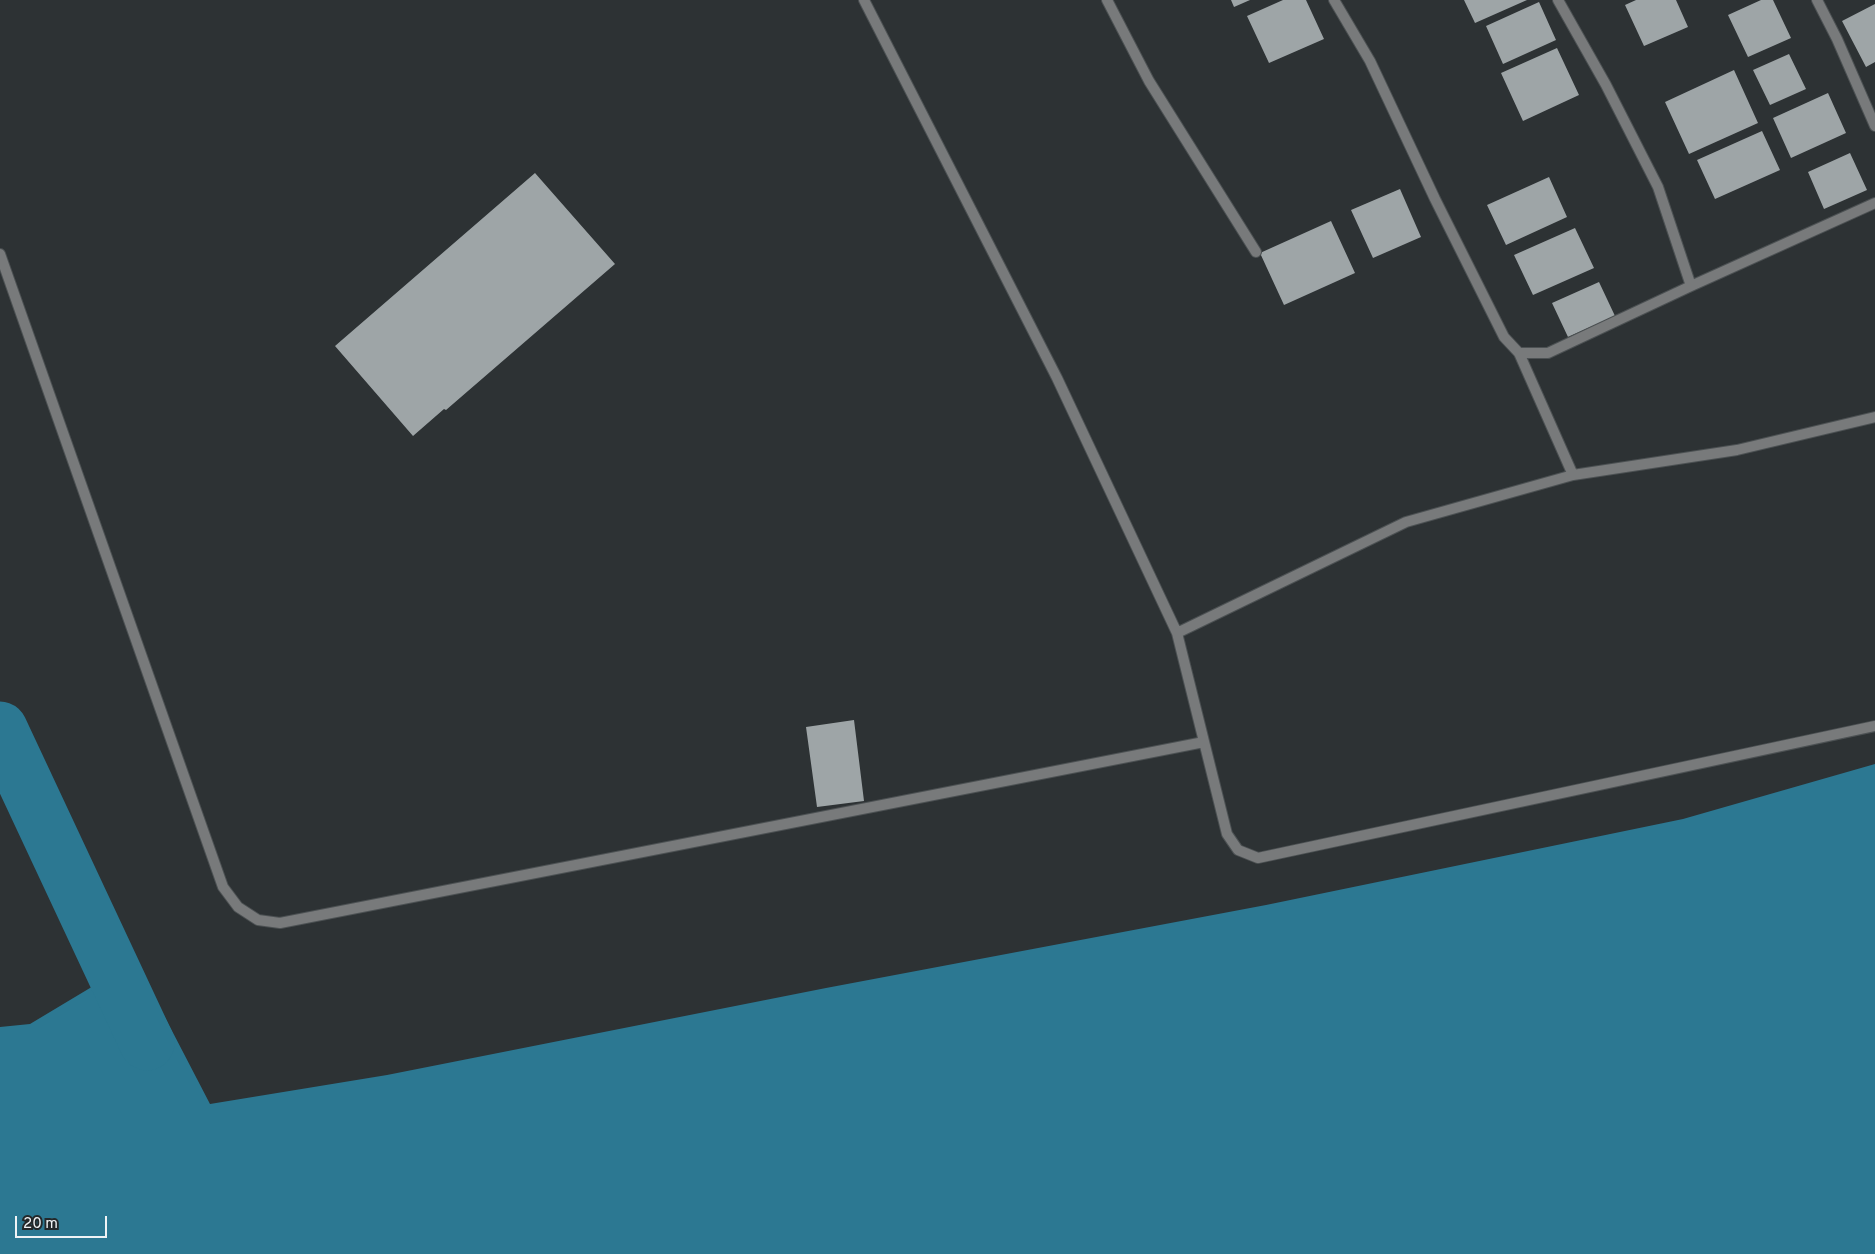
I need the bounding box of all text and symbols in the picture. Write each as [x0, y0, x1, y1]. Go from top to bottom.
scale bar [18, 1206, 110, 1238]
text: 20 m [23, 1215, 58, 1234]

